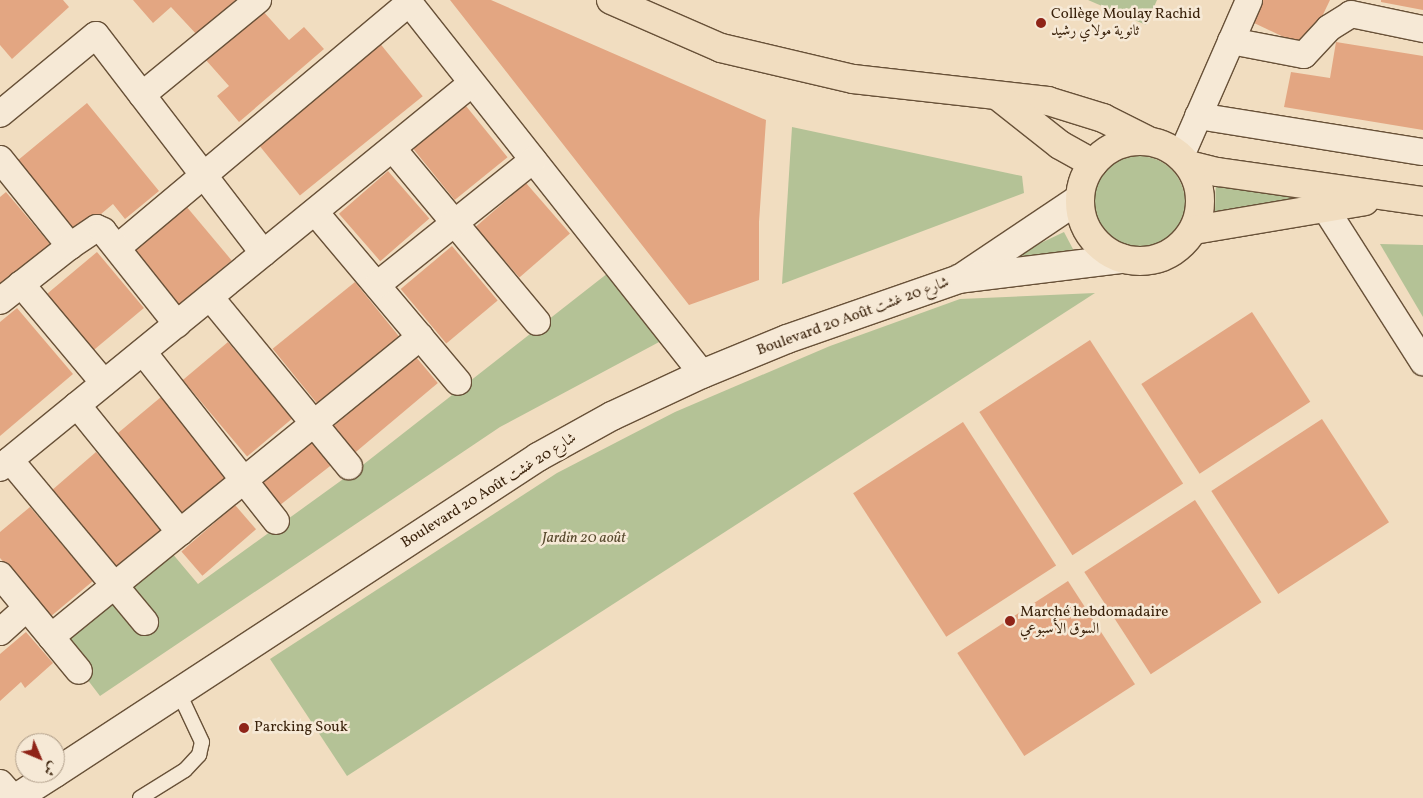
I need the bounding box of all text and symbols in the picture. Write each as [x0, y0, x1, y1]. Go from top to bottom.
place label: Collège Moulay Rachid ثانوية مولاي رشيد [1051, 5, 1201, 40]
marker: Collège Moulay Rachid ثانوية مولاي رشيد [1035, 17, 1047, 29]
street label: Boulevard 20 Août شارع 20 غشت [754, 274, 952, 360]
street label: Boulevard 20 Août شارع 20 غشت [398, 430, 580, 552]
park label: Jardin 20 août [542, 530, 626, 548]
place label: Marché hebdomadaire السوق الأسبوعي [1020, 603, 1168, 638]
marker: Marché hebdomadaire السوق الأسبوعي [1004, 615, 1016, 627]
place label: Parcking Souk [254, 719, 348, 737]
marker: Parcking Souk [238, 722, 250, 734]
north arrow [15, 733, 65, 783]
text: ش [39, 757, 62, 780]

